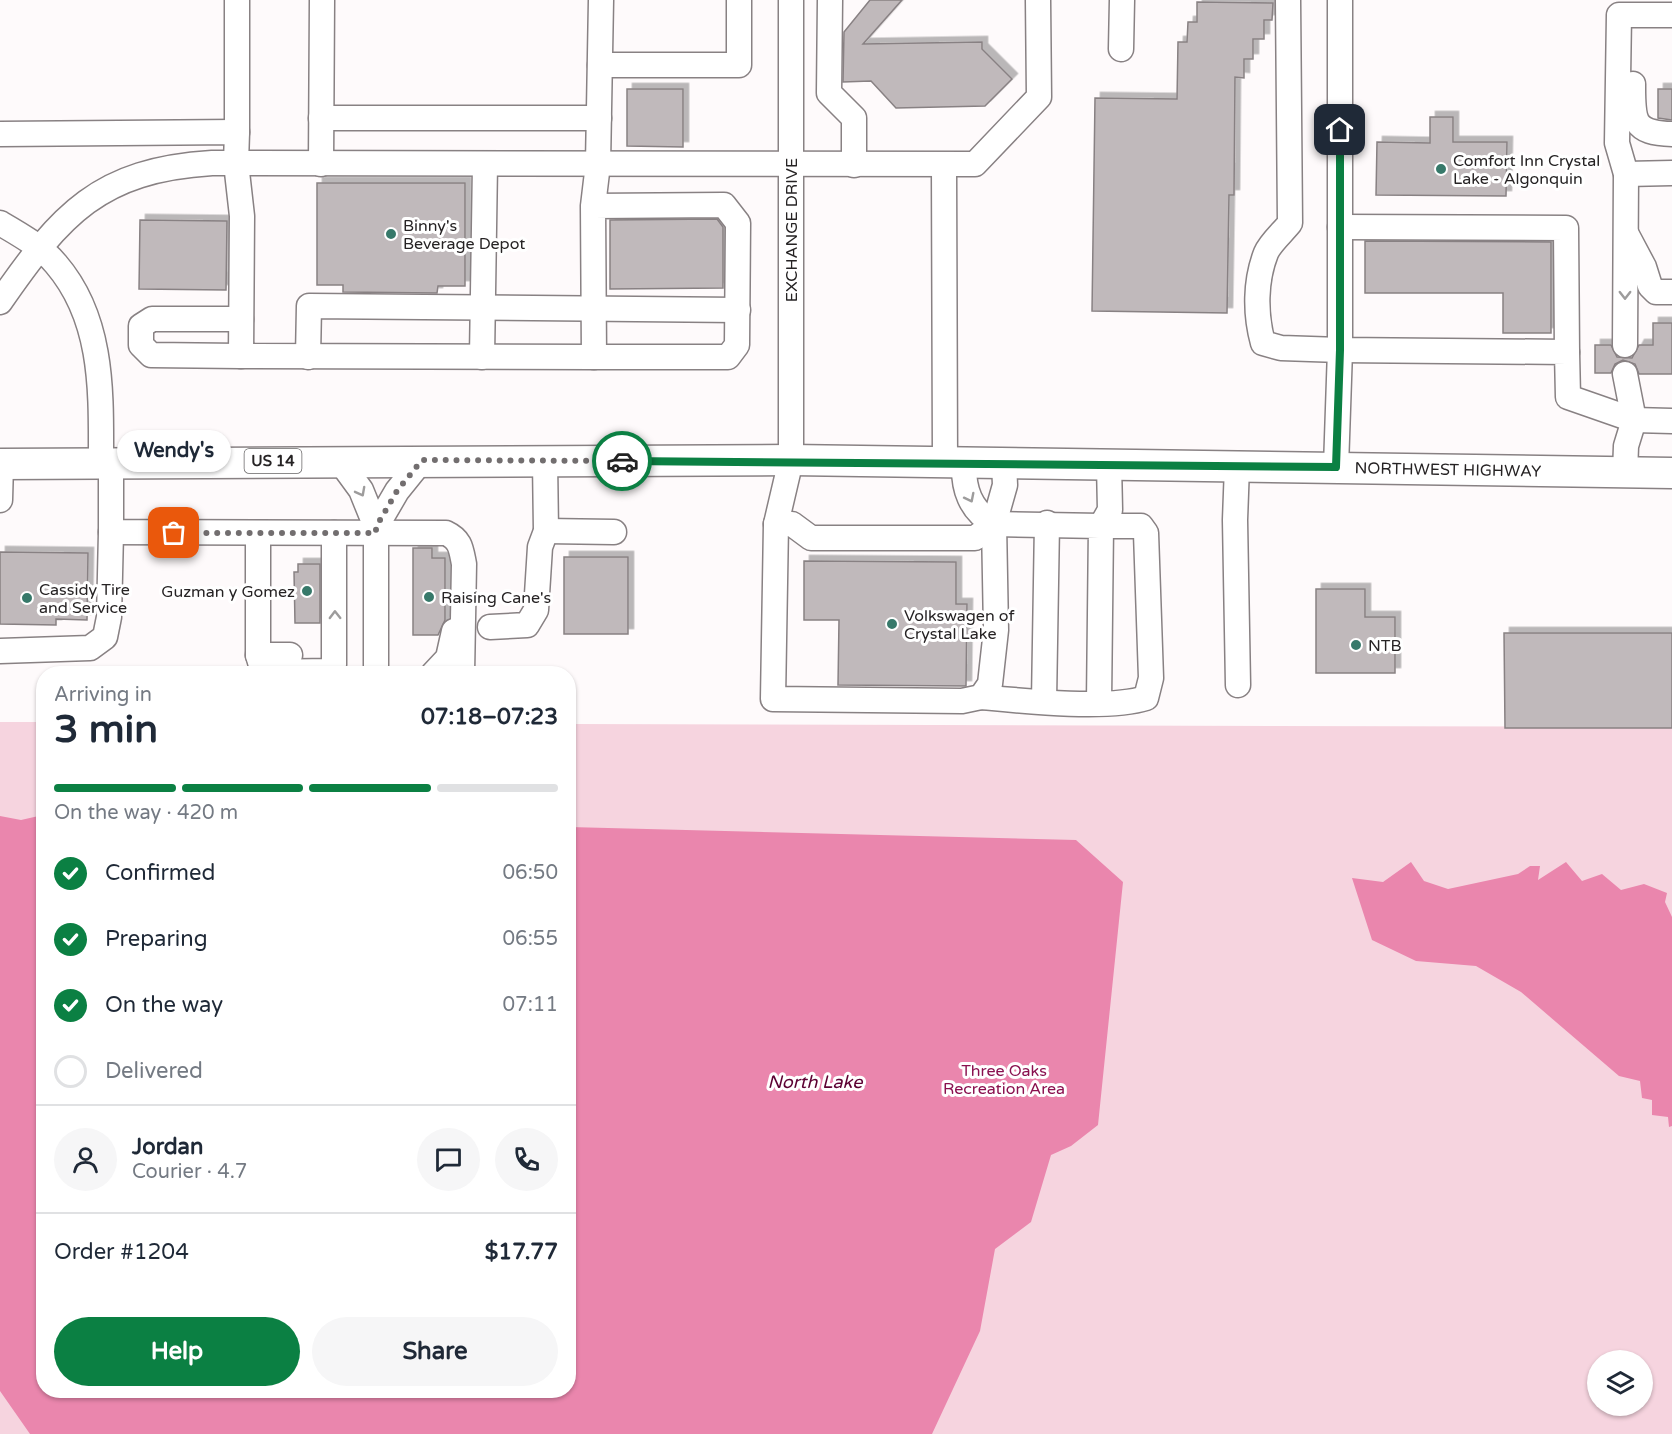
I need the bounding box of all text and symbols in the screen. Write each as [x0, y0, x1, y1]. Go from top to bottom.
pin [1314, 104, 1365, 155]
icon: home [1323, 113, 1356, 146]
place label: Comfort Inn Crystal Lake - Algonquin [1453, 151, 1600, 189]
street label: EXCHANGE DRIVE [782, 158, 802, 302]
marker: Comfort Inn Crystal Lake - Algonquin [1434, 162, 1448, 176]
place label: Binny's Beverage Depot [403, 216, 525, 254]
marker: Binny's Beverage Depot [384, 227, 398, 241]
one-way arrow [1619, 291, 1631, 300]
callout: Wendy's [117, 431, 231, 473]
courier [592, 431, 652, 491]
text: Wendy's [134, 439, 214, 463]
icon: car [606, 445, 639, 478]
road number: US 14 [244, 449, 302, 473]
street label: NORTHWEST HIGHWAY [1354, 458, 1542, 482]
one-way arrow [354, 486, 365, 496]
one-way arrow [962, 492, 974, 503]
pin [148, 507, 199, 558]
icon: bag [157, 516, 190, 549]
place label: Cassidy Tire and Service [39, 580, 130, 618]
place label: Guzman y Gomez [161, 582, 295, 602]
marker: Guzman y Gomez [300, 584, 314, 598]
place label: Raising Cane's [441, 588, 551, 608]
marker: Raising Cane's [422, 590, 436, 604]
marker: Cassidy Tire and Service [20, 591, 34, 605]
place label: Volkswagen of Crystal Lake [904, 606, 1015, 644]
one-way arrow [328, 610, 341, 619]
marker: Volkswagen of Crystal Lake [885, 617, 899, 631]
place label: NTB [1368, 636, 1402, 656]
marker: NTB [1349, 638, 1363, 652]
text: Arriving in [54, 683, 152, 707]
text: 07:18–07:23 [421, 704, 558, 730]
text: 3 min [54, 706, 158, 753]
text: On the way · 420 m [54, 801, 238, 825]
icon: check [54, 857, 87, 890]
text: Confirmed [105, 860, 215, 886]
text: 06:50 [503, 861, 558, 885]
icon: check [54, 923, 87, 956]
text: Preparing [105, 926, 208, 952]
text: 06:55 [503, 927, 558, 951]
icon: check [54, 989, 87, 1022]
text: On the way [105, 992, 223, 1018]
text: 07:11 [503, 993, 558, 1017]
text: Delivered [105, 1058, 203, 1084]
park label: Three Oaks Recreation Area [943, 1061, 1065, 1099]
water label: North Lake [768, 1071, 863, 1093]
button: person [54, 1128, 117, 1191]
button: chat [417, 1128, 480, 1191]
button: phone [495, 1128, 558, 1191]
text: Jordan [132, 1134, 203, 1160]
text: Courier · 4.7 [132, 1160, 247, 1184]
text: Order #1204 [54, 1239, 189, 1265]
text: $17.77 [485, 1239, 558, 1265]
button: Help [54, 1317, 300, 1386]
button: Share [312, 1317, 558, 1386]
map controls [1587, 1350, 1653, 1416]
button: layers [1587, 1350, 1653, 1416]

